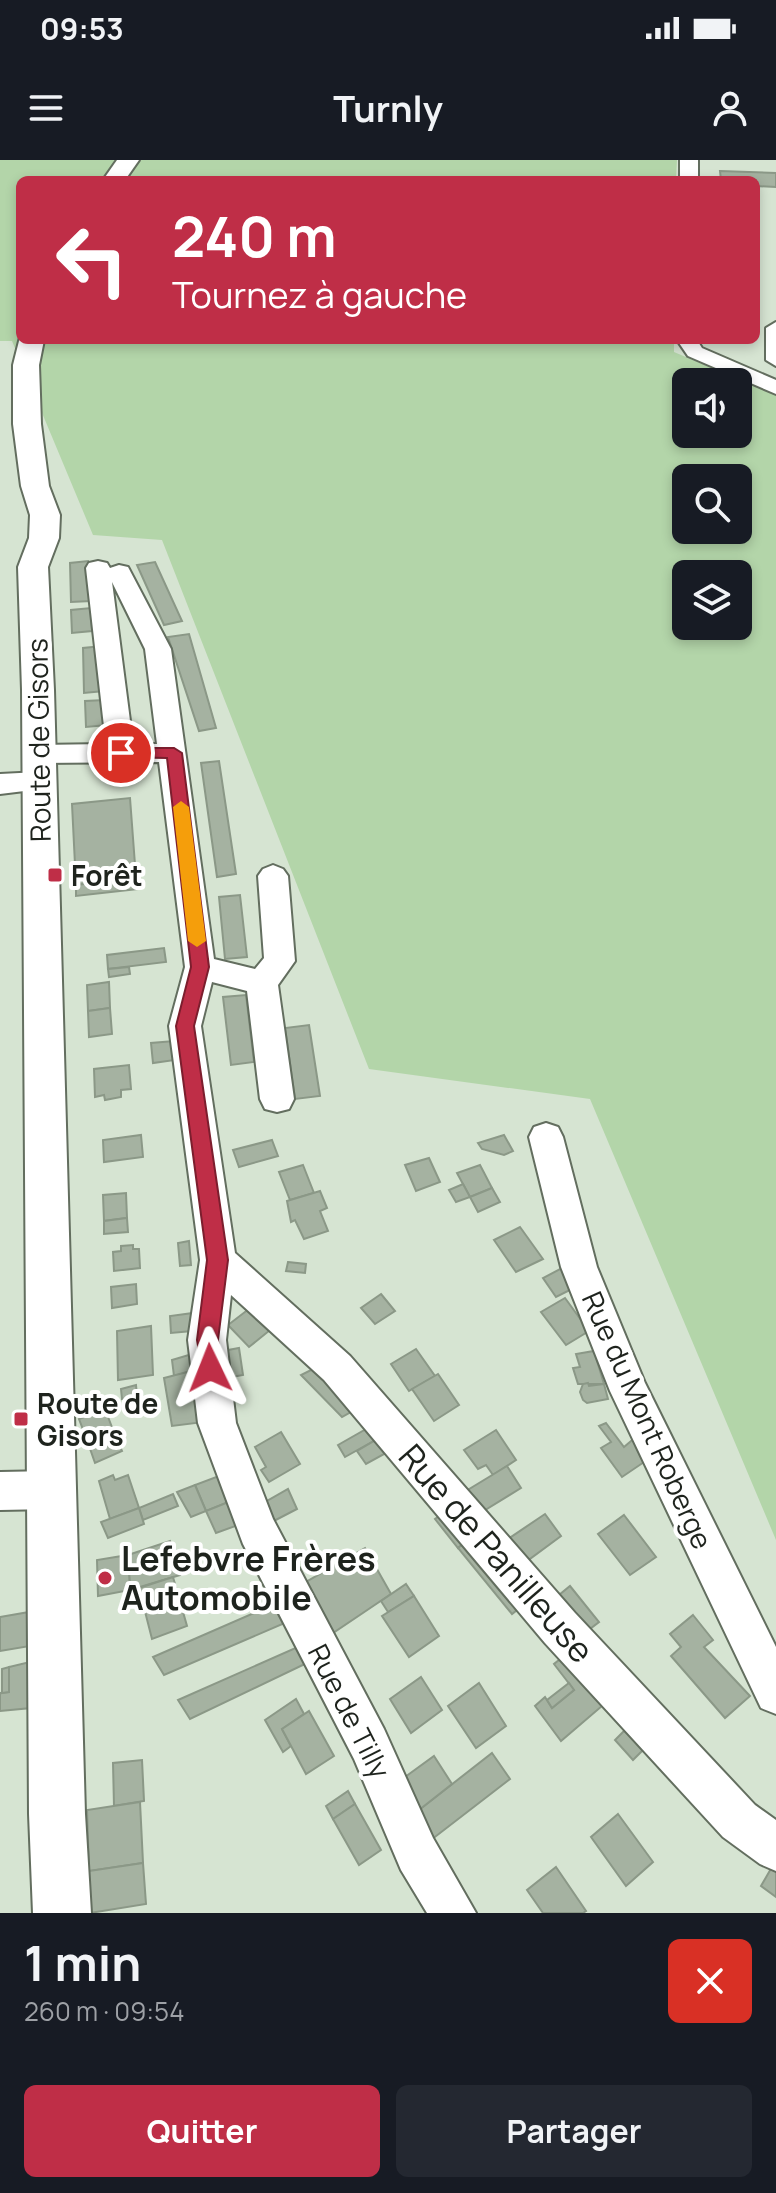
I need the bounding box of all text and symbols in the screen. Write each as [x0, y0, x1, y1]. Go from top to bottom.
text: 09:53 [40, 8, 124, 49]
text: Turnly [333, 84, 443, 133]
icon: menu [24, 86, 68, 130]
icon: person [708, 86, 752, 130]
text: 240 m [172, 197, 337, 274]
icon: left [40, 208, 144, 312]
text: Tournez à gauche [172, 270, 467, 319]
map controls [672, 368, 752, 640]
button: sound [672, 368, 752, 448]
button: search [672, 464, 752, 544]
button: layers [672, 560, 752, 640]
street label: Route de Gisors [17, 638, 59, 842]
pin [87, 719, 155, 787]
icon: arrive [99, 731, 143, 775]
place label: Forêt [71, 856, 143, 894]
marker: Forêt [46, 866, 64, 884]
street label: Rue du Mont Roberge [574, 1285, 722, 1555]
position arrow [168, 1326, 252, 1410]
place label: Route de Gisors [37, 1384, 158, 1454]
marker: Route de Gisors [12, 1410, 30, 1428]
street label: Rue de Panilleuse [389, 1434, 605, 1672]
place label: Lefebvre Frères Automobile [121, 1535, 376, 1620]
marker: Lefebvre Frères Automobile [96, 1569, 114, 1587]
street label: Rue de Tilly [300, 1637, 400, 1785]
text: 1 min [24, 1930, 141, 1995]
button: close [668, 1939, 752, 2023]
text: 260 m · 09:54 [24, 1993, 184, 2029]
button: Quitter [24, 2085, 380, 2177]
button: Partager [396, 2085, 752, 2177]

